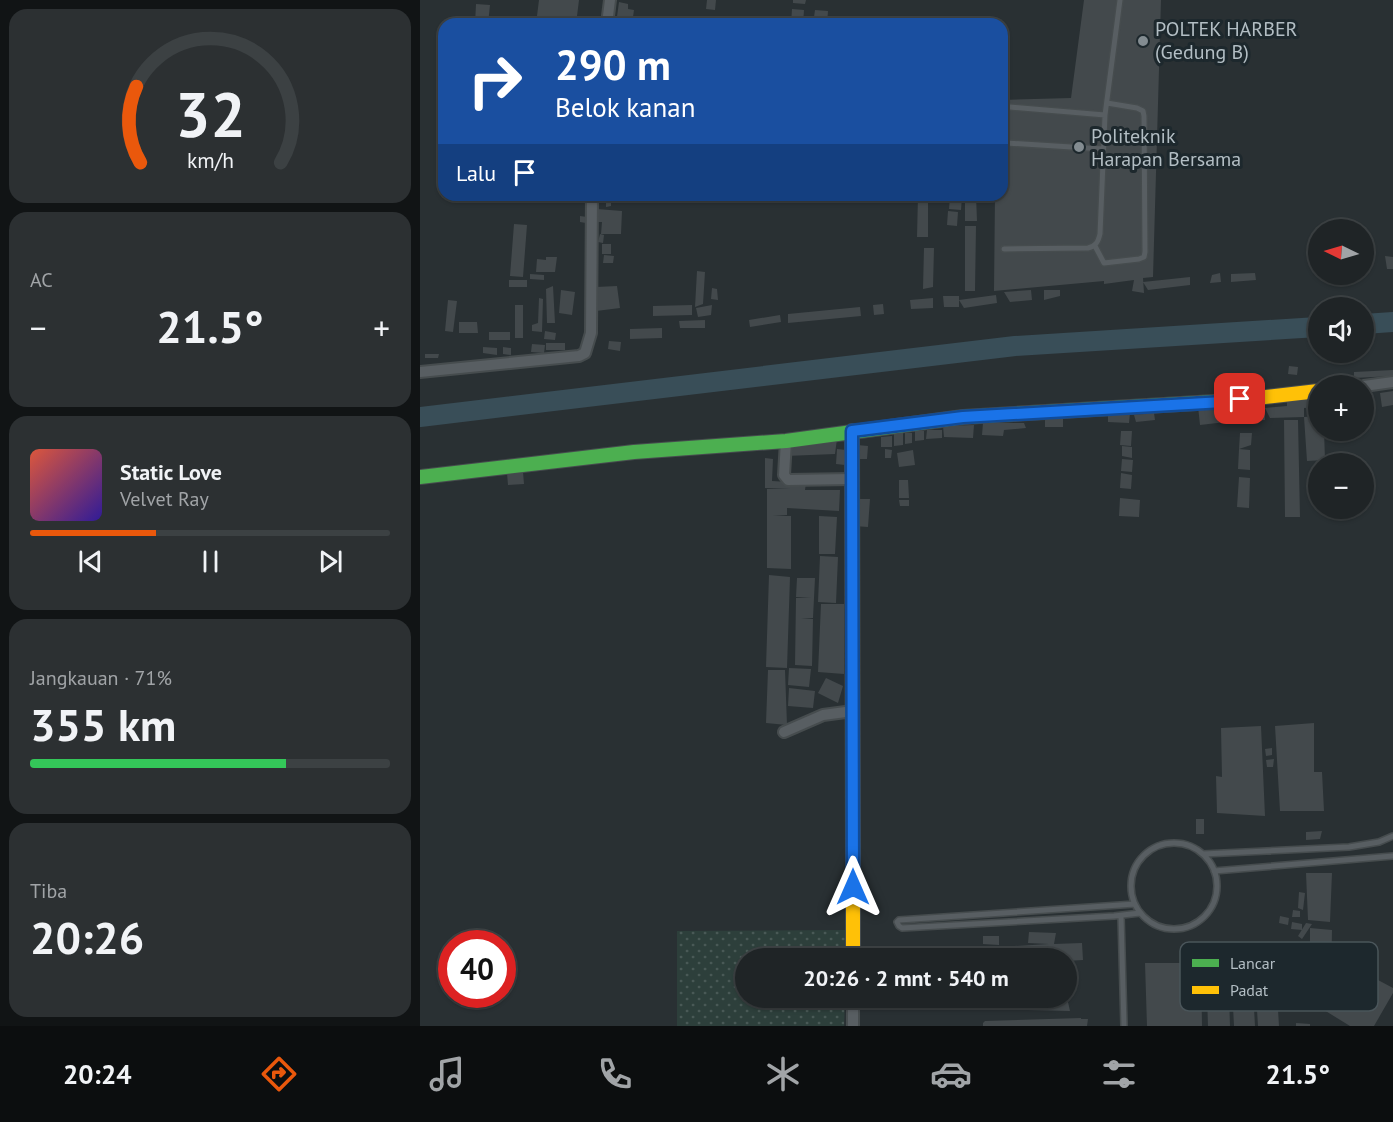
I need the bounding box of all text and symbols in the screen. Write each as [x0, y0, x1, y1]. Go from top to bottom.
place label: POLTEK HARBER (Gedung B) [1155, 16, 1298, 65]
marker: POLTEK HARBER (Gedung B) [1136, 34, 1150, 48]
text: 290 m [555, 37, 671, 92]
icon: right [456, 42, 534, 120]
text: 32 [175, 73, 245, 154]
text: Belok kanan [555, 90, 695, 124]
place label: Politeknik Harapan Bersama [1091, 123, 1241, 172]
marker: Politeknik Harapan Bersama [1072, 140, 1086, 154]
text: km/h [186, 147, 233, 175]
icon: arrive [508, 156, 541, 189]
text: Lalu [456, 159, 496, 187]
north arrow [1308, 219, 1374, 285]
map controls [1308, 219, 1374, 519]
text: AC [30, 267, 53, 293]
text: 21.5° [156, 297, 264, 355]
button: sound [1308, 297, 1374, 363]
text: − [30, 306, 47, 349]
text: + [373, 306, 390, 349]
pin [1214, 373, 1265, 424]
button: + [1308, 375, 1374, 441]
icon: arrive [1223, 382, 1256, 415]
button: − [1308, 453, 1374, 519]
text: Static Love [120, 458, 222, 486]
text: Velvet Ray [120, 486, 209, 512]
icon: previous [74, 545, 107, 578]
icon: pause [194, 545, 227, 578]
icon: next [314, 545, 347, 578]
text: Jangkauan · 71% [30, 665, 172, 691]
text: 355 km [30, 695, 176, 753]
position arrow [821, 855, 885, 919]
text: Tiba [30, 878, 67, 904]
text: 20:26 [30, 908, 144, 966]
speed limit sign: 40 [438, 930, 516, 1008]
legend [1180, 942, 1378, 1011]
text: Lancar [1230, 953, 1276, 973]
text: 20:26 · 2 mnt · 540 m [803, 964, 1009, 992]
text: Padat [1230, 980, 1269, 1000]
icon: directions [258, 1053, 300, 1095]
icon: music [426, 1053, 468, 1095]
icon: phone [594, 1053, 636, 1095]
icon: climate [762, 1053, 804, 1095]
icon: car [930, 1053, 972, 1095]
icon: filters [1098, 1053, 1140, 1095]
text: 20:24 [63, 1057, 132, 1091]
text: 21.5° [1266, 1057, 1330, 1091]

